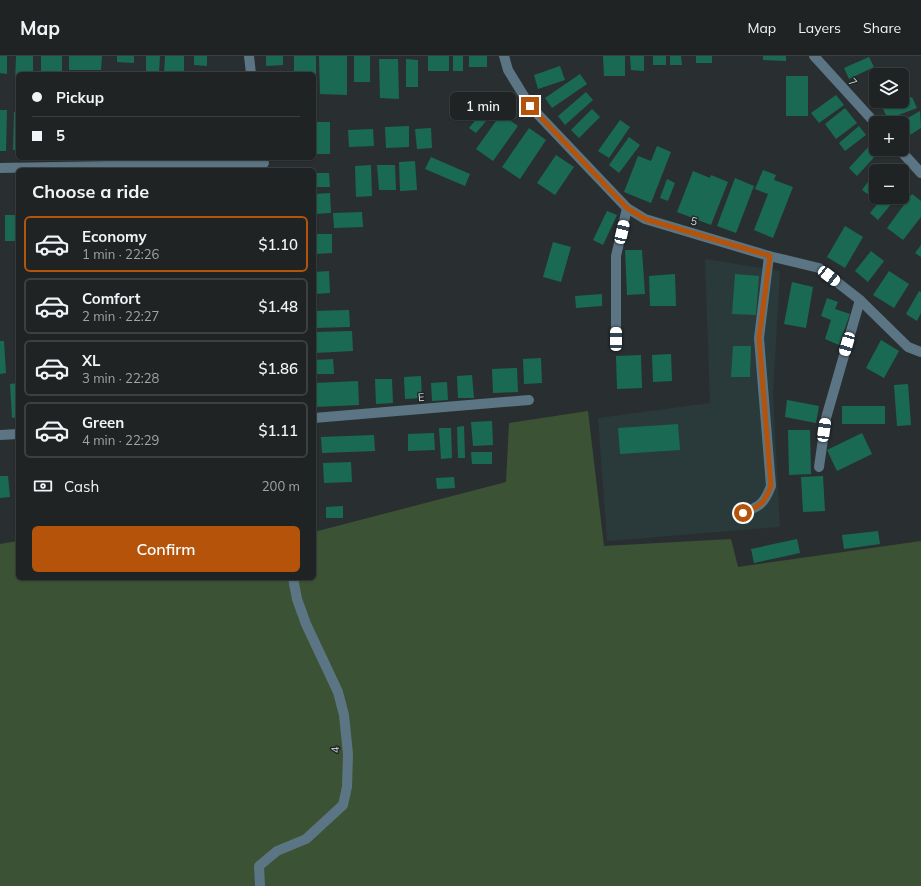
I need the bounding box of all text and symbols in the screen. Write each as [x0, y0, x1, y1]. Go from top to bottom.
text: Map [20, 16, 60, 40]
text: Map [747, 19, 776, 37]
text: Layers [798, 19, 841, 37]
text: Share [863, 19, 901, 37]
map controls [869, 68, 909, 204]
button: layers [869, 68, 909, 108]
street label: 7 [846, 75, 860, 89]
text: Pickup [56, 88, 104, 107]
callout: 1 min [450, 92, 516, 120]
route end [521, 97, 539, 115]
text: 1 min [466, 98, 500, 114]
button: + [869, 116, 909, 156]
text: 5 [56, 126, 65, 145]
button: − [869, 164, 909, 204]
text: Choose a ride [32, 180, 149, 203]
street label: 5 [689, 213, 699, 229]
car [613, 219, 631, 245]
icon: car [34, 226, 70, 262]
text: Economy [82, 227, 147, 246]
text: $1.10 [258, 235, 298, 254]
text: 1 min · 22:26 [82, 246, 159, 262]
car [816, 264, 842, 288]
icon: car [34, 288, 70, 324]
text: Comfort [82, 289, 140, 308]
text: $1.48 [258, 297, 298, 316]
text: 2 min · 22:27 [82, 308, 159, 324]
car [610, 327, 622, 351]
car [838, 331, 856, 357]
icon: car [34, 350, 70, 386]
text: XL [82, 351, 100, 370]
text: $1.86 [258, 359, 298, 378]
text: 3 min · 22:28 [82, 370, 159, 386]
street label: E [417, 390, 425, 404]
icon: car [34, 412, 70, 448]
text: Green [82, 413, 124, 432]
car [816, 417, 832, 443]
text: $1.11 [258, 421, 298, 440]
text: 4 min · 22:29 [82, 432, 159, 448]
icon: cash [32, 475, 54, 497]
text: Cash [64, 477, 99, 496]
text: 200 m [262, 478, 300, 494]
route start [734, 504, 752, 522]
button: Confirm [32, 526, 300, 572]
street label: 4 [328, 746, 342, 754]

